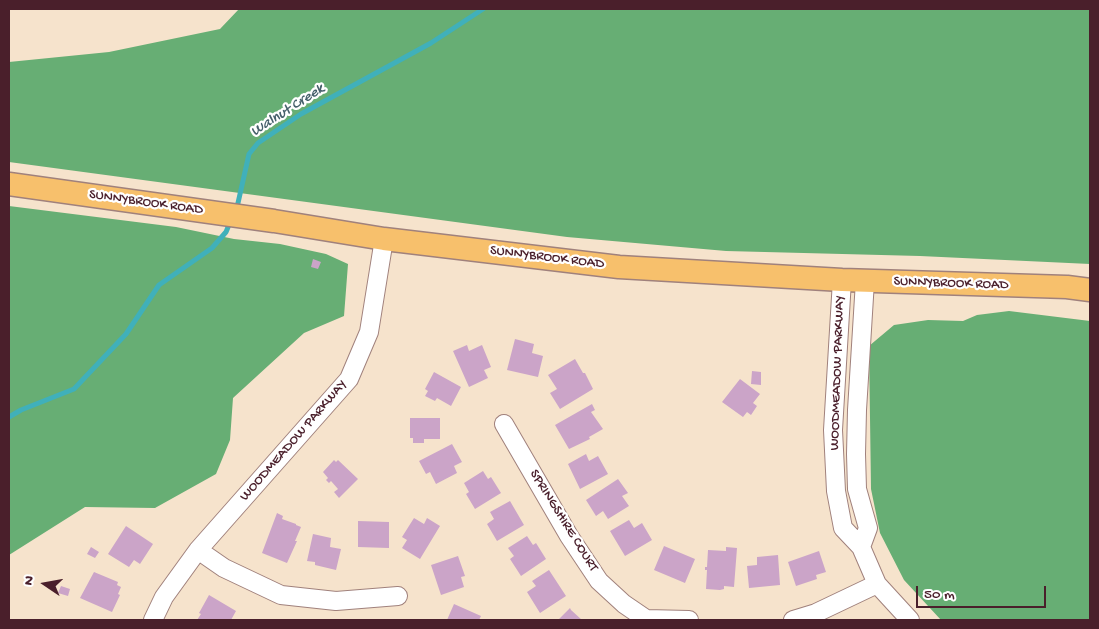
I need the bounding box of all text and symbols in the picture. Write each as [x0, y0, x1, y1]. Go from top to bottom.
water label: Walnut Creek [248, 81, 328, 141]
street label: SUNNYBROOK ROAD [88, 187, 204, 219]
street label: SUNNYBROOK ROAD [489, 243, 605, 273]
street label: SUNNYBROOK ROAD [893, 274, 1009, 294]
street label: WOODMEADOW PARKWAY [827, 295, 849, 451]
street label: WOODMEADOW PARKWAY [237, 377, 351, 505]
street label: SPRINGSHIRE COURT [525, 467, 601, 575]
north arrow [20, 559, 70, 609]
text: N [21, 575, 39, 587]
scale bar [919, 576, 1049, 608]
text: 50 m [924, 586, 955, 604]

